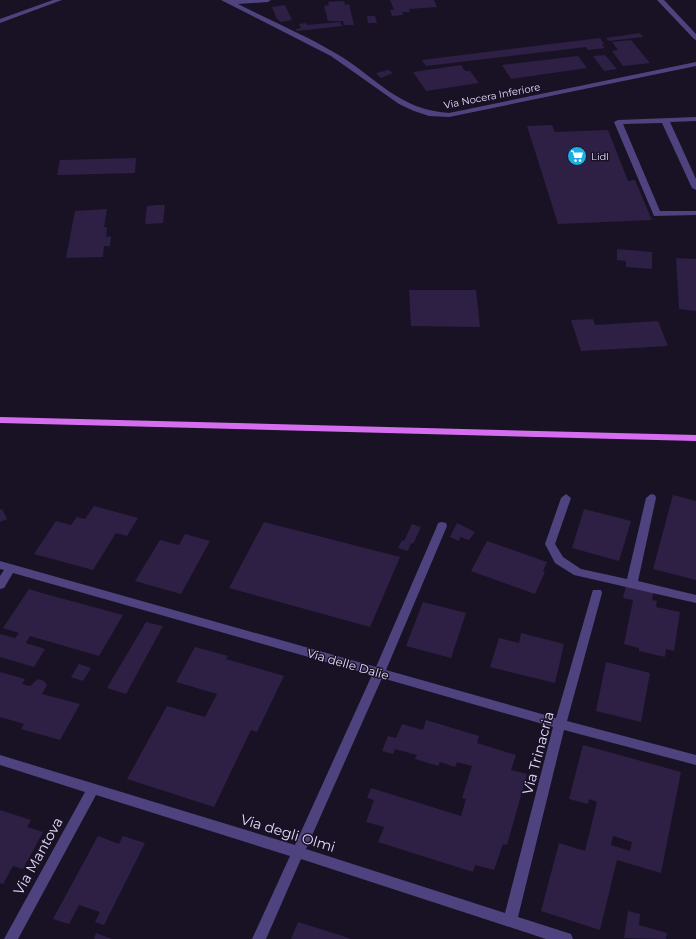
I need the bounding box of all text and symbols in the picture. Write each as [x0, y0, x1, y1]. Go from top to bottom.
street label: Via Nocera Inferiore [443, 80, 541, 112]
supermarket icon: Lidl [566, 145, 588, 167]
place label: Lidl [591, 150, 609, 163]
street label: Via delle Dalie [305, 645, 391, 683]
street label: Via Trinacria [518, 709, 558, 797]
street label: Via degli Olmi [238, 810, 338, 856]
street label: Via Mantova [9, 814, 67, 898]

